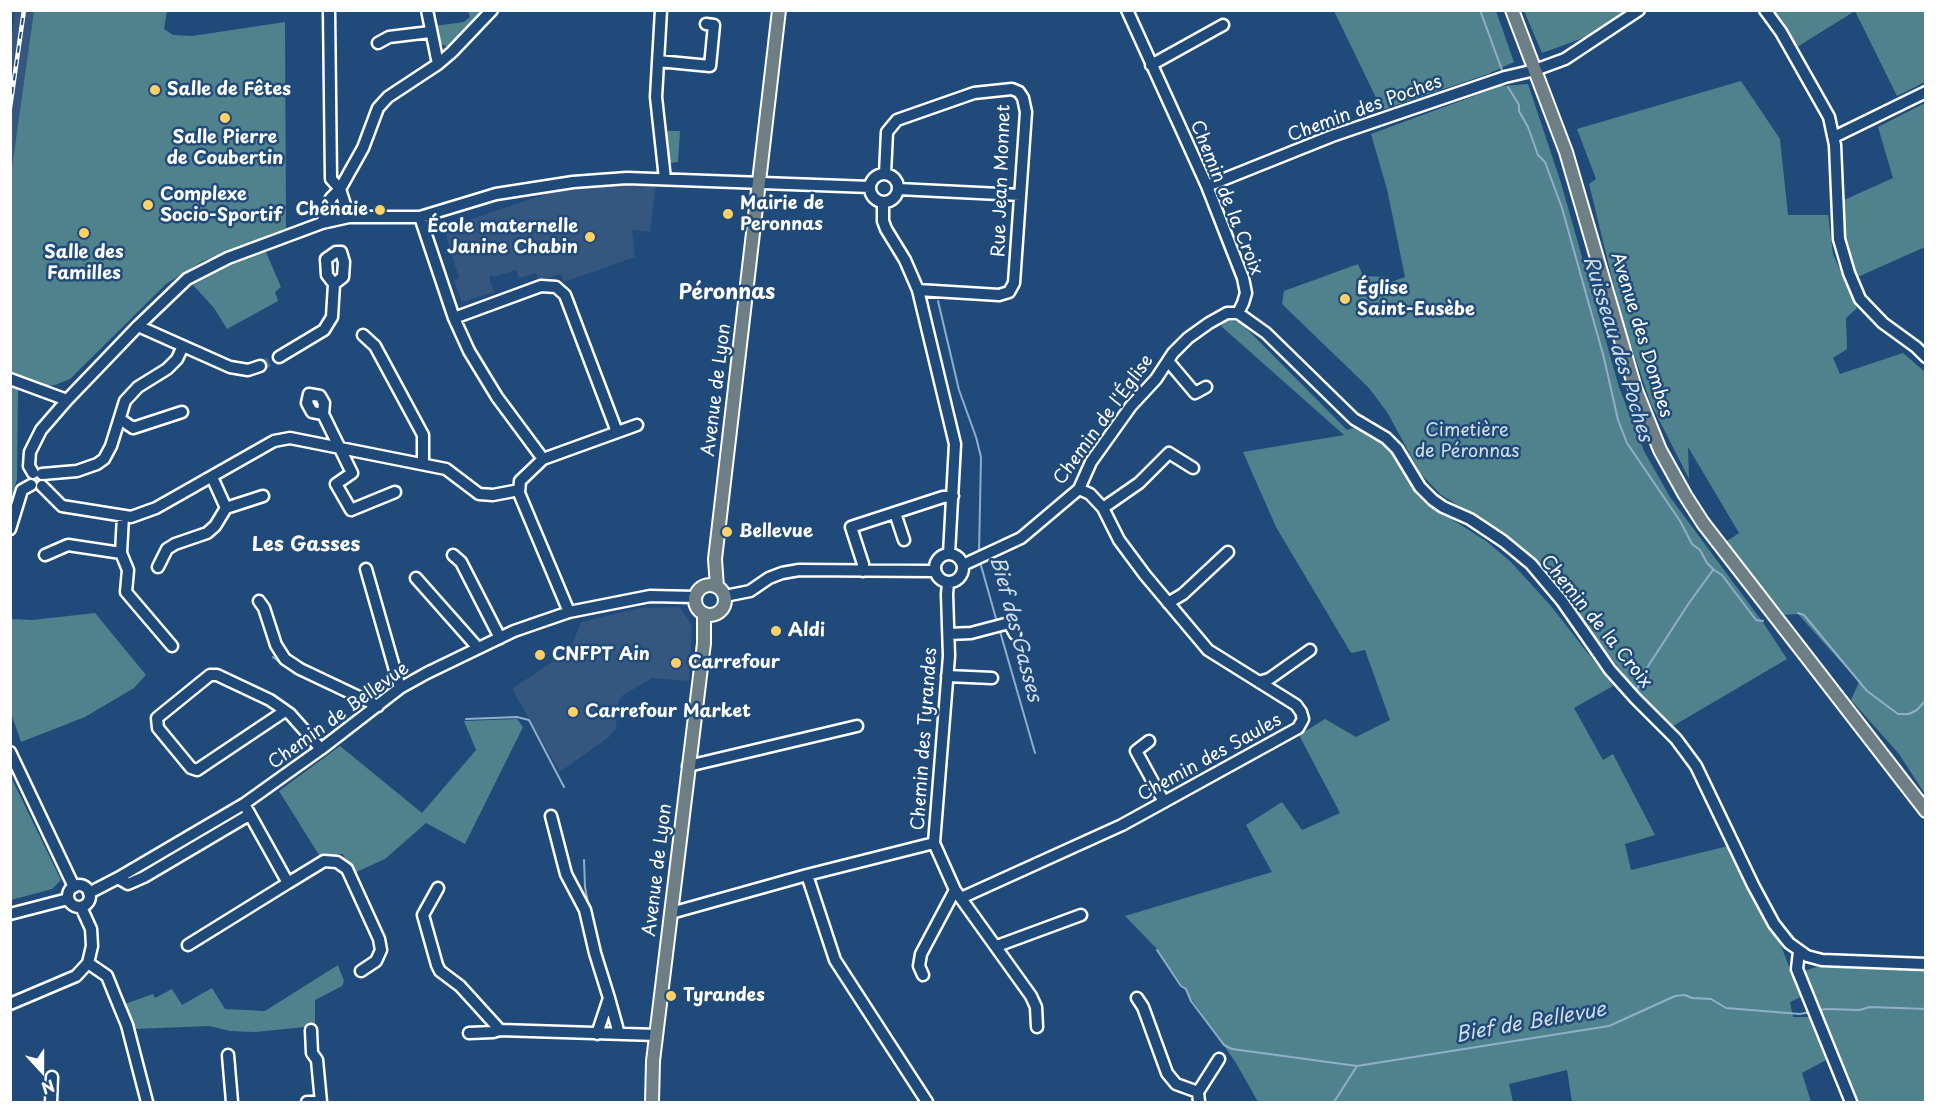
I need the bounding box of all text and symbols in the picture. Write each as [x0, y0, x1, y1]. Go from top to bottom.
street label: Chemin des Poches [1285, 71, 1445, 147]
place label: Salle de Fêtes [167, 79, 291, 101]
marker: Salle de Fêtes [148, 83, 162, 97]
street label: Rue Jean Monnet [989, 104, 1015, 258]
marker: Salle Pierre de Coubertin [218, 111, 232, 125]
street label: Chemin de la Croix [1185, 117, 1267, 279]
place label: Salle Pierre de Coubertin [167, 127, 283, 170]
place label: Complexe Socio-Sportif [160, 184, 282, 226]
place label: Mairie de Peronnas [740, 193, 824, 236]
marker: Complexe Socio-Sportif [141, 198, 155, 212]
place label: Chênaie [296, 199, 368, 221]
marker: Chênaie [373, 203, 387, 217]
marker: Mairie de Peronnas [721, 207, 735, 221]
place label: École maternelle Janine Chabin [427, 216, 578, 258]
marker: Salle des Familles [77, 226, 91, 240]
marker: École maternelle Janine Chabin [583, 230, 597, 244]
place label: Salle des Familles [44, 242, 124, 284]
street label: Avenue des Dombes [1606, 250, 1676, 420]
water label: Ruisseau des Poches [1577, 253, 1657, 445]
place label: Église Saint-Eusèbe [1357, 278, 1475, 320]
district label: Péronnas [679, 280, 775, 306]
marker: Église Saint-Eusèbe [1338, 292, 1352, 306]
street label: Avenue de Lyon [698, 322, 736, 458]
street label: Chemin de l'Église [1050, 351, 1158, 489]
park label: Cimetière de Péronnas [1415, 420, 1519, 462]
place label: Bellevue [739, 521, 813, 543]
marker: Bellevue [720, 525, 734, 539]
district label: Les Gasses [252, 533, 360, 557]
street label: Chemin de la Croix [1536, 551, 1656, 693]
water label: Bief des Gasses [984, 554, 1046, 704]
place label: Aldi [788, 620, 825, 642]
marker: Aldi [769, 624, 783, 638]
place label: CNFPT Ain [552, 644, 650, 666]
street label: Chemin des Tyrandes [908, 647, 942, 831]
marker: CNFPT Ain [533, 648, 547, 662]
place label: Carrefour [688, 652, 780, 674]
marker: Carrefour [669, 656, 683, 670]
street label: Chemin de Bellevue [264, 658, 414, 774]
place label: Carrefour Market [585, 701, 751, 723]
marker: Carrefour Market [566, 705, 580, 719]
street label: Chemin des Saules [1134, 710, 1286, 806]
street label: Avenue de Lyon [639, 802, 677, 938]
place label: Tyrandes [683, 985, 765, 1007]
marker: Tyrandes [664, 989, 678, 1003]
water label: Bief de Bellevue [1454, 998, 1608, 1048]
north arrow [12, 1041, 72, 1101]
text: N [38, 1074, 59, 1101]

